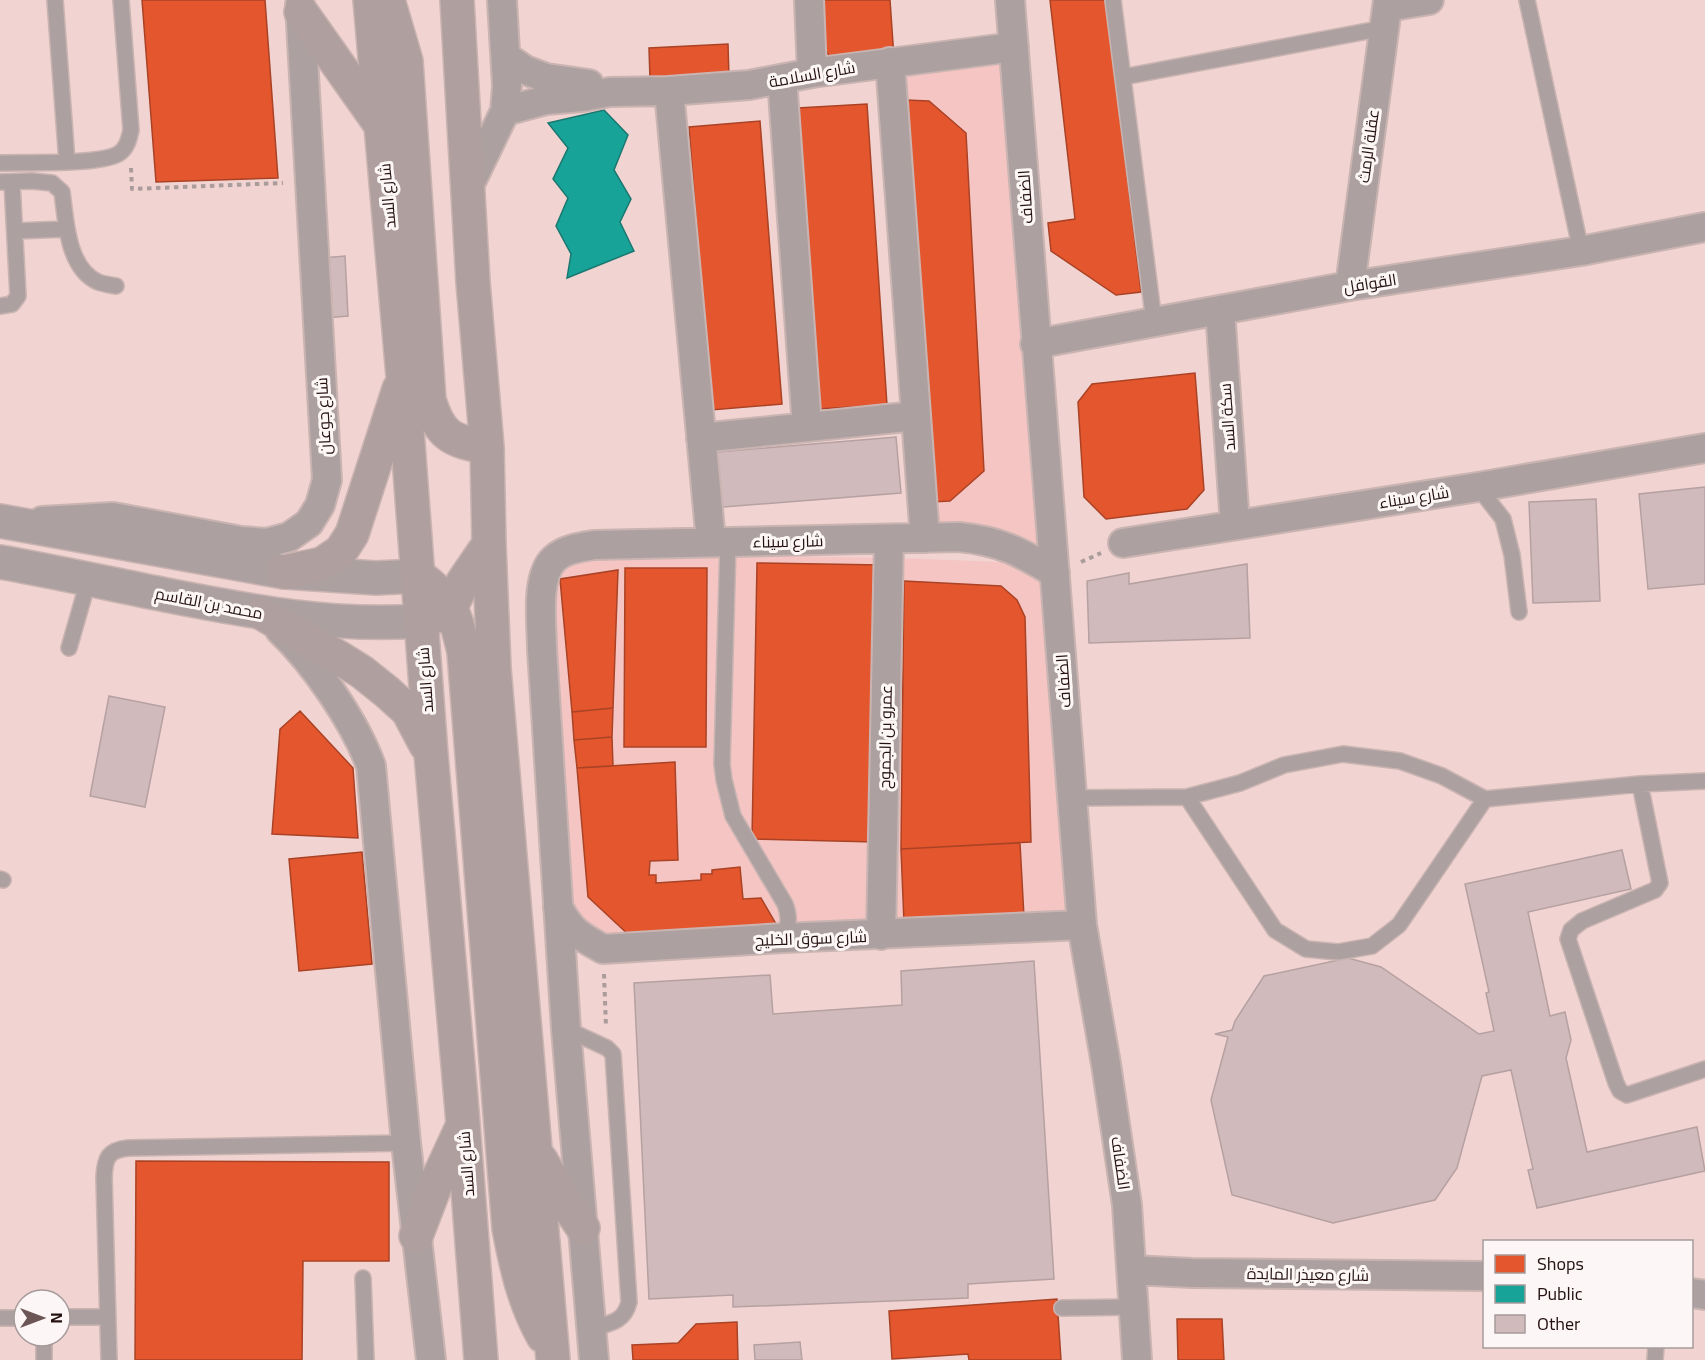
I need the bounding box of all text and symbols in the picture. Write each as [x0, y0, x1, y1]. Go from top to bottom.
street label: شارع السلامة [766, 52, 858, 96]
street label: عقلة الرمث [1348, 107, 1388, 185]
street label: شارع السد [369, 162, 405, 230]
street label: الضفاف [1008, 169, 1042, 225]
street label: القوافل [1341, 264, 1399, 302]
street label: شارع جوعان [306, 377, 340, 455]
street label: سكة السد [1210, 382, 1244, 452]
street label: شارع سيناء [1377, 477, 1451, 517]
street label: شارع سيناء [752, 525, 824, 557]
street label: محمد بن القاسم [153, 578, 265, 628]
street label: شارع السد [408, 646, 442, 714]
street label: الضفاف [1046, 653, 1080, 709]
street label: عمرو بن الجموح [869, 685, 901, 789]
street label: شارع سوق الخليج [754, 921, 868, 955]
street label: شارع السد [449, 1130, 483, 1198]
street label: الضفاف [1102, 1134, 1140, 1192]
legend [1483, 1240, 1693, 1348]
text: Shops [1537, 1247, 1584, 1280]
street label: شارع معيذر المايدة [1247, 1258, 1369, 1290]
text: Public [1537, 1277, 1583, 1310]
north arrow [12, 1288, 72, 1348]
text: Other [1537, 1307, 1580, 1340]
text: N [42, 1313, 72, 1323]

